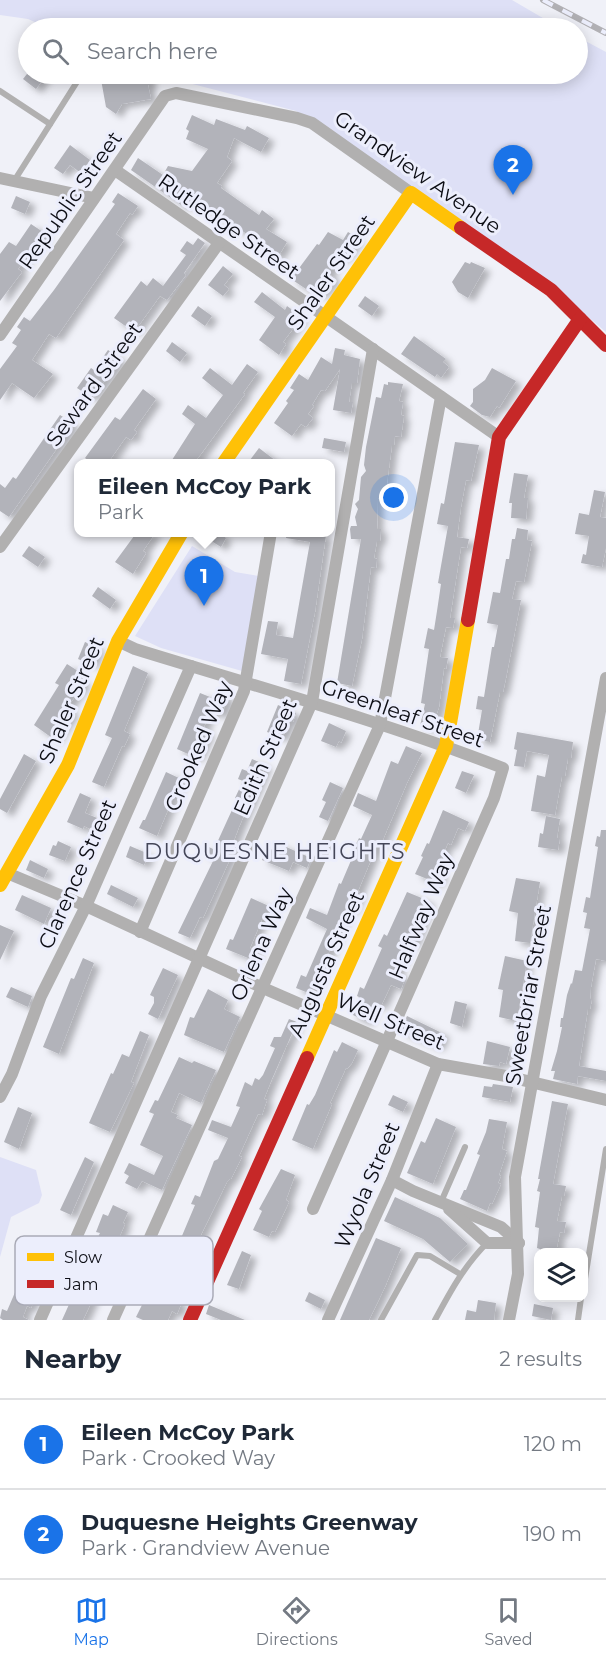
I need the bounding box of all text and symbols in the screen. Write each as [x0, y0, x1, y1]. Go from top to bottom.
search box [18, 18, 588, 84]
icon: search [39, 35, 72, 68]
text: Search here [87, 38, 218, 65]
street label: Grandview Avenue [330, 105, 506, 239]
street label: Republic Street [13, 126, 127, 274]
pin: 2 [494, 146, 532, 195]
street label: Rutledge Street [154, 168, 304, 284]
street label: Shaler Street [282, 209, 380, 335]
street label: Seward Street [41, 317, 147, 451]
popup [74, 459, 335, 537]
text: Eileen McCoy Park [98, 473, 311, 500]
your location [379, 483, 408, 512]
text: Park [98, 500, 144, 524]
pin: 1 [184, 556, 224, 606]
street label: Shaler Street [33, 633, 109, 767]
street label: Greenleaf Street [318, 673, 488, 753]
street label: Crooked Way [159, 676, 237, 815]
street label: Edith Street [228, 695, 302, 819]
street label: Clarence Street [33, 795, 121, 953]
district label: DUQUESNE HEIGHTS [144, 838, 406, 865]
street label: Halfway Way [383, 848, 459, 983]
street label: Orlena Way [225, 883, 297, 1005]
street label: Augusta Street [283, 887, 369, 1041]
street label: Sweetbriar Street [500, 903, 556, 1087]
street label: Well Street [333, 987, 449, 1055]
street label: Wyola Street [329, 1118, 405, 1252]
legend [15, 1236, 213, 1305]
text: Slow [64, 1248, 102, 1267]
map controls [534, 1248, 588, 1302]
button: layers [534, 1248, 588, 1302]
text: Jam [63, 1275, 98, 1294]
text: Nearby [24, 1343, 121, 1375]
text: 2 results [499, 1347, 582, 1371]
text: Eileen McCoy Park [81, 1419, 294, 1446]
text: 1 [40, 1432, 47, 1456]
text: 120 m [524, 1432, 582, 1456]
text: Park · Crooked Way [81, 1446, 275, 1470]
text: Duquesne Heights Greenway [81, 1509, 418, 1536]
text: 2 [38, 1522, 49, 1546]
text: 190 m [523, 1522, 582, 1546]
text: Park · Grandview Avenue [81, 1536, 330, 1560]
tab: Map [73, 1594, 109, 1649]
tab: Directions [256, 1594, 338, 1649]
tab: Saved [485, 1594, 533, 1649]

